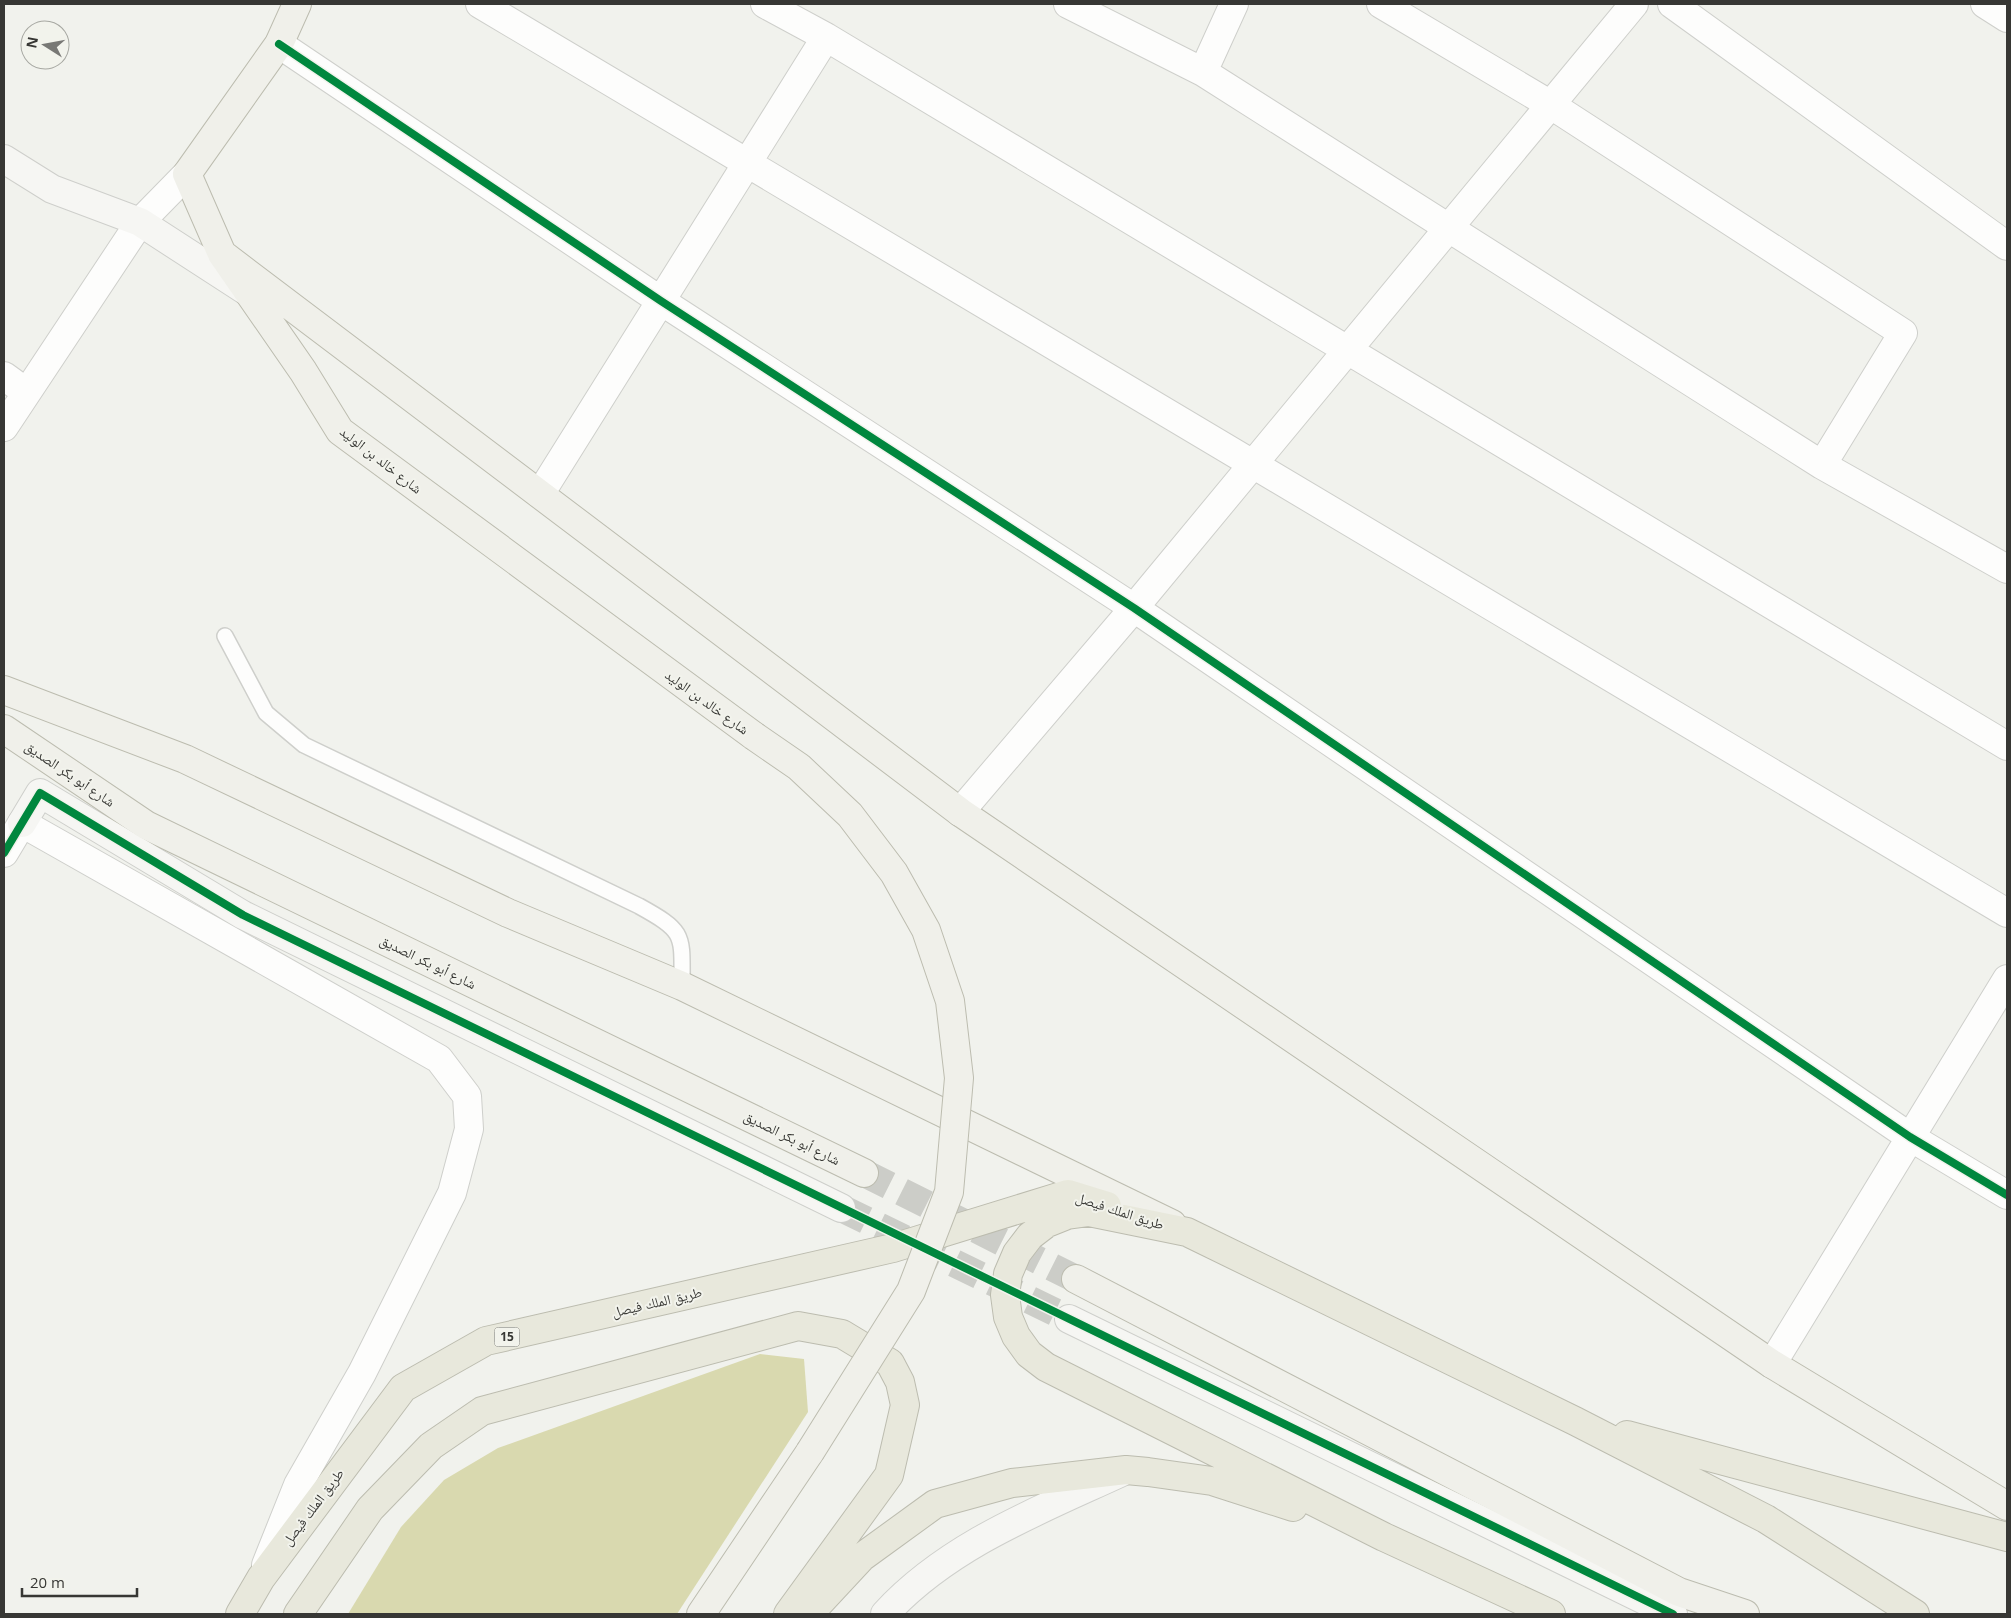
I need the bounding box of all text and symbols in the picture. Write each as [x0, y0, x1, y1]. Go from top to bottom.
north arrow [20, 20, 70, 70]
text: N [21, 35, 42, 50]
street label: شارع خالد بن الوليد [336, 422, 426, 498]
street label: شارع خالد بن الوليد [661, 665, 753, 739]
street label: شارع أبو بكر الصديق [21, 736, 119, 812]
street label: شارع أبو بكر الصديق [377, 930, 479, 994]
street label: شارع أبو بكر الصديق [741, 1106, 843, 1170]
street label: طريق الملك فيصل [1073, 1187, 1167, 1235]
street label: طريق الملك فيصل [610, 1282, 704, 1322]
road number: 15 [494, 1328, 520, 1346]
street label: طريق الملك فيصل [277, 1464, 349, 1550]
scale bar [22, 1566, 138, 1598]
text: 20 m [30, 1572, 65, 1592]

